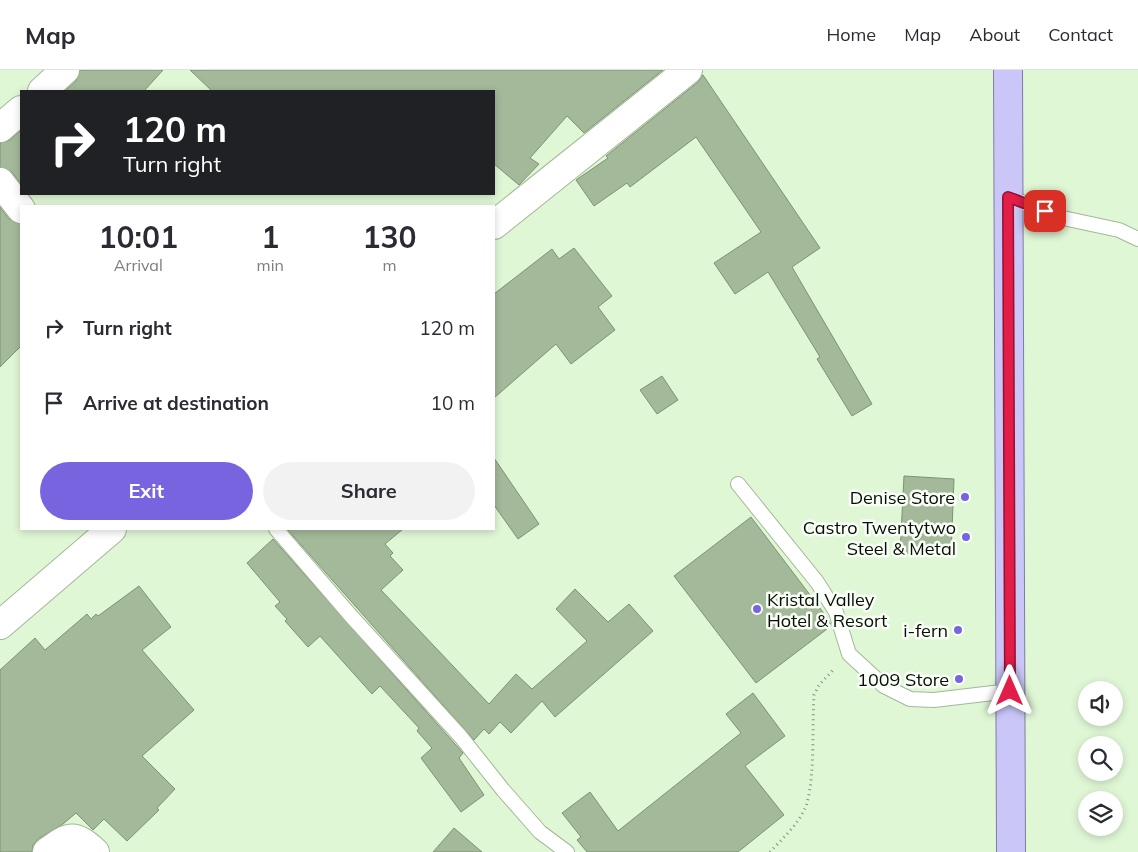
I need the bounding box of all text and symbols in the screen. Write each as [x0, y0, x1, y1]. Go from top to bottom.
text: Map [25, 20, 76, 50]
text: Home [826, 23, 876, 46]
text: Map [904, 23, 941, 46]
text: About [969, 23, 1020, 46]
text: Contact [1048, 23, 1113, 46]
text: 120 m [123, 107, 227, 151]
icon: right [40, 110, 105, 175]
text: Turn right [123, 150, 221, 178]
pin [1024, 190, 1066, 232]
icon: arrive [1031, 197, 1059, 225]
text: 10:01 [99, 218, 178, 256]
text: 1 [261, 218, 279, 256]
text: 130 [362, 218, 416, 256]
text: Arrival [114, 255, 163, 275]
text: min [257, 255, 284, 275]
text: m [382, 255, 396, 275]
icon: right [40, 314, 68, 342]
text: Turn right [83, 316, 172, 340]
text: 120 m [419, 316, 475, 340]
icon: arrive [40, 389, 68, 417]
text: Arrive at destination [83, 391, 269, 415]
text: 10 m [431, 391, 475, 415]
button: Exit [40, 462, 253, 520]
button: Share [263, 462, 475, 520]
place label: Denise Store [850, 486, 955, 509]
marker: Denise Store [959, 491, 971, 503]
place label: Castro Twentytwo Steel & Metal [803, 516, 956, 560]
marker: Castro Twentytwo Steel & Metal [960, 531, 972, 543]
place label: Kristal Valley Hotel & Resort [767, 588, 887, 632]
marker: Kristal Valley Hotel & Resort [751, 603, 763, 615]
place label: i-fern [903, 619, 948, 642]
marker: i-fern [952, 624, 964, 636]
position arrow [983, 664, 1035, 716]
place label: 1009 Store [857, 668, 949, 691]
marker: 1009 Store [953, 673, 965, 685]
map controls [1078, 681, 1123, 836]
button: sound [1078, 681, 1123, 726]
button: search [1078, 736, 1123, 781]
button: layers [1078, 791, 1123, 836]

